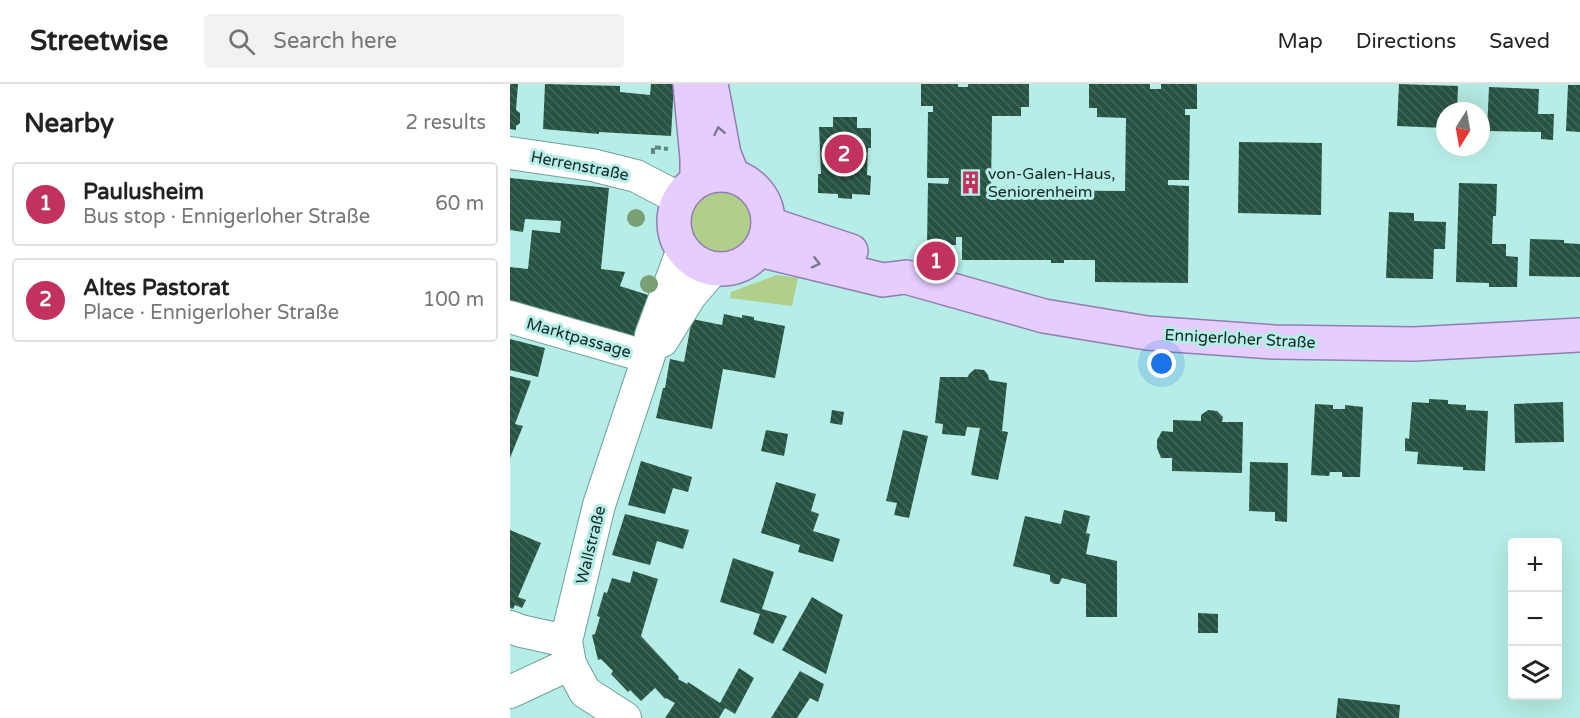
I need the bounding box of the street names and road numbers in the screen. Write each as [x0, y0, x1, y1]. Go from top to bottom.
street label: Herrenstraße [529, 147, 630, 185]
street label: Marktpassage [524, 313, 633, 362]
street label: Ennigerloher Straße [1164, 325, 1316, 353]
street label: Wallstraße [572, 504, 610, 587]

